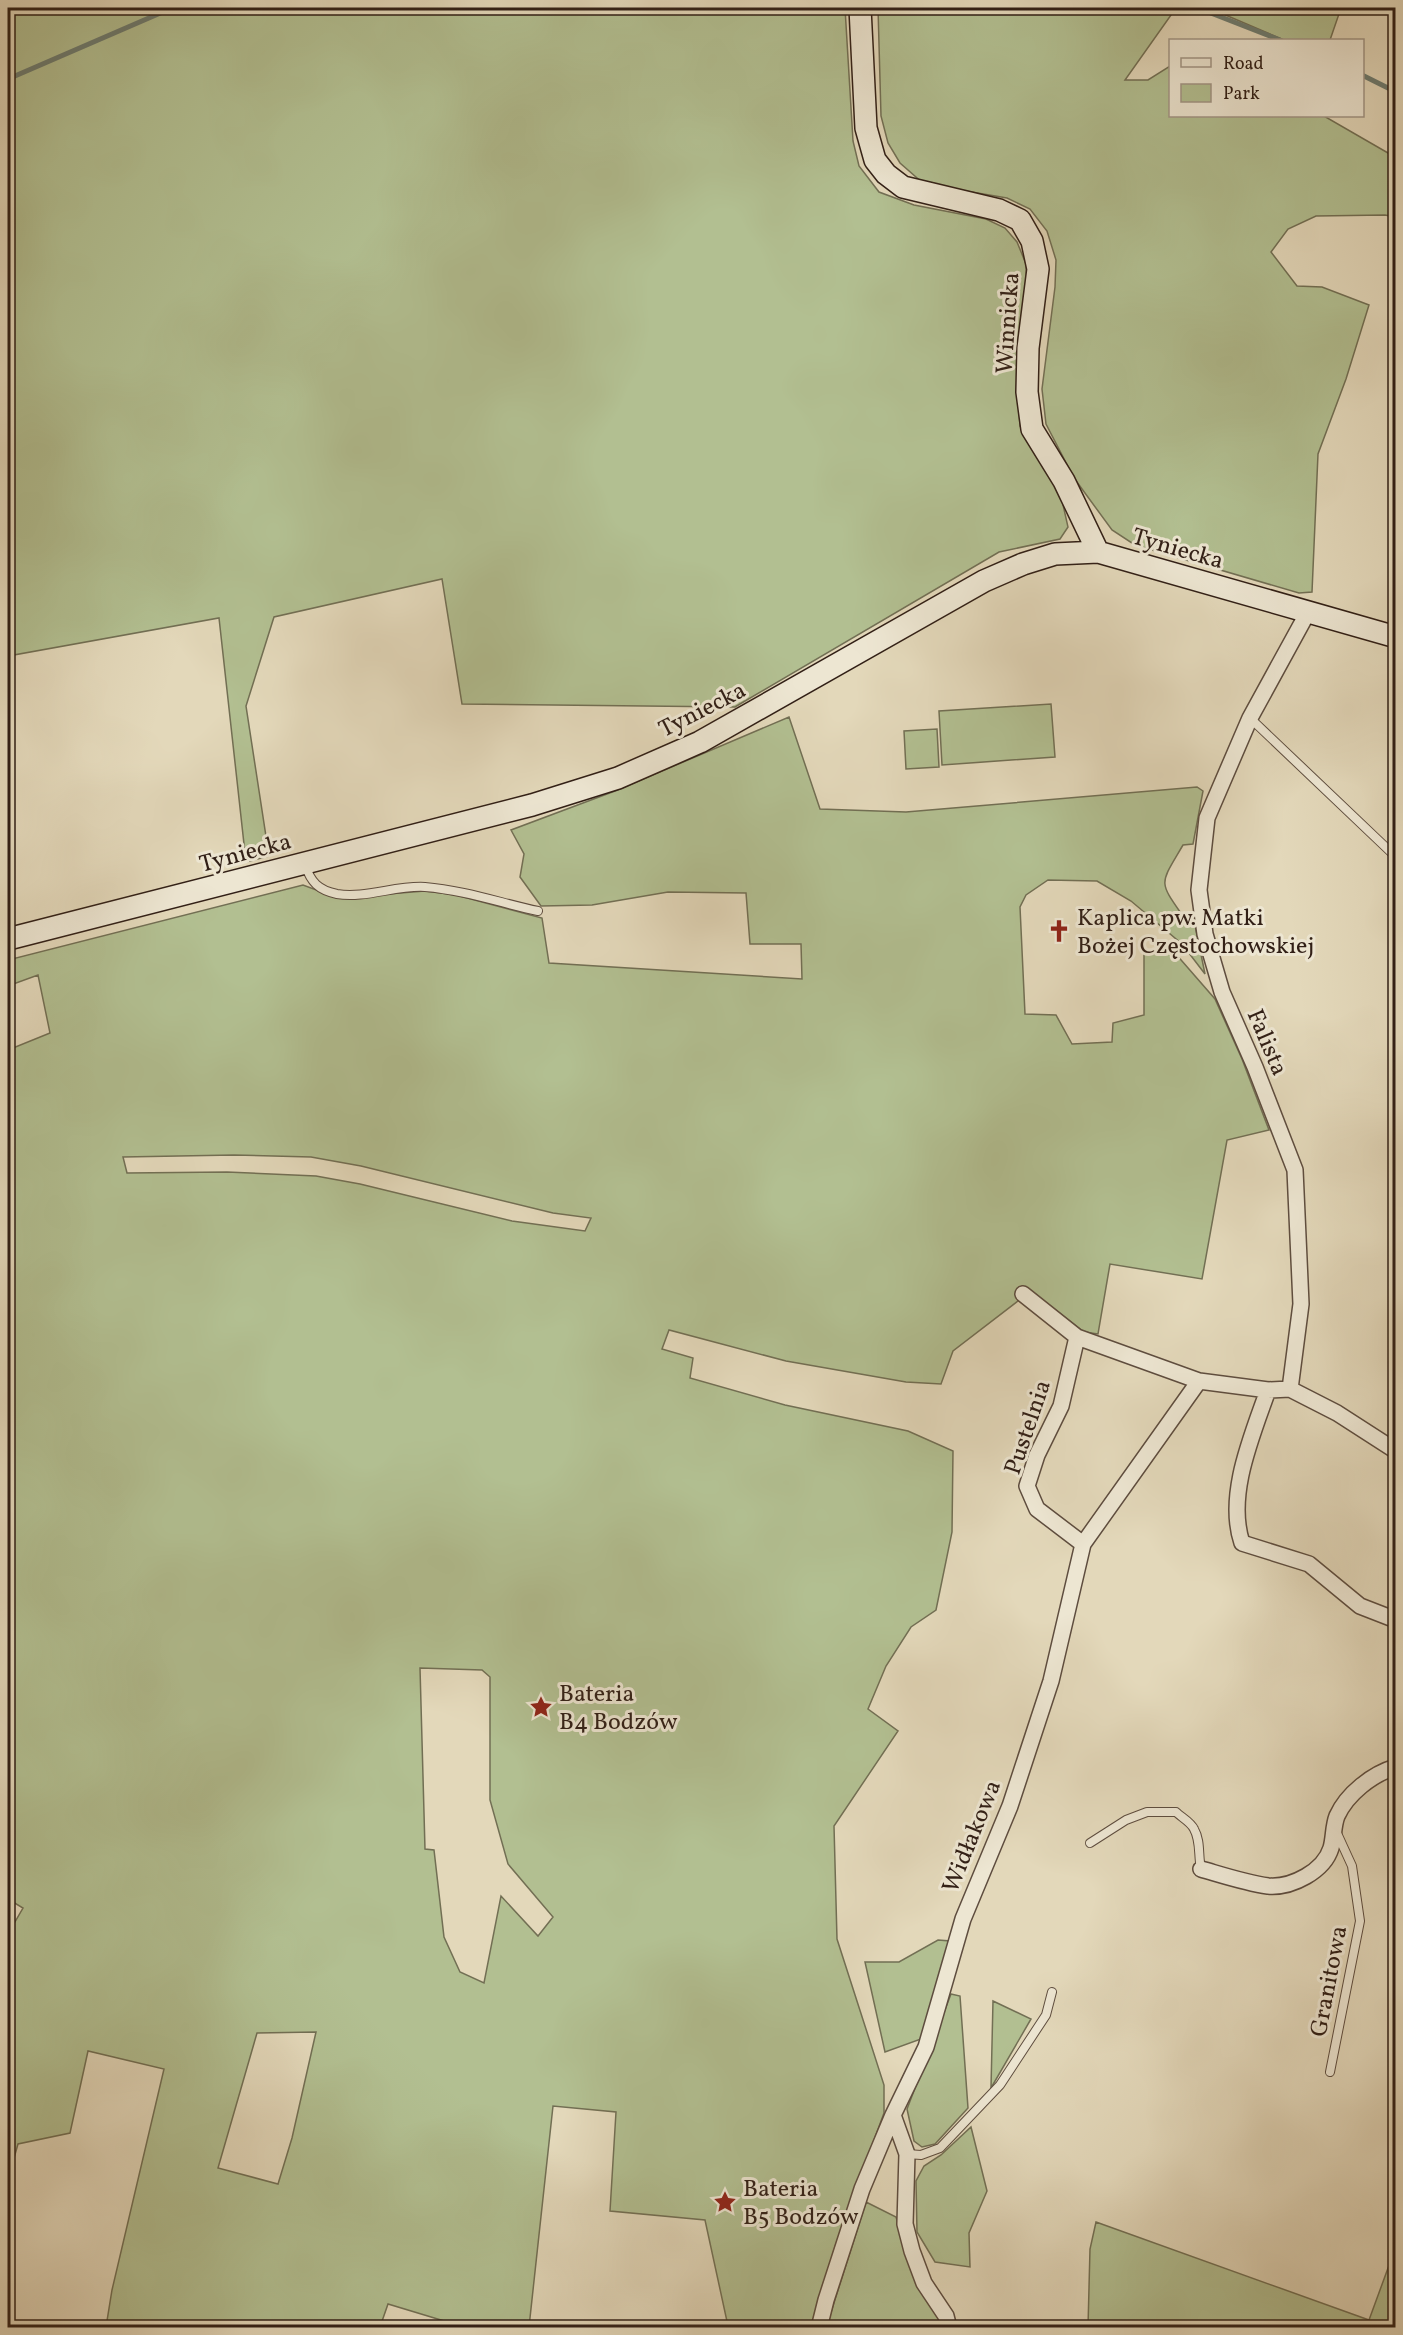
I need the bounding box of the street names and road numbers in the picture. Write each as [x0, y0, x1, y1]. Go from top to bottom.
street label: Winnicka [988, 271, 1029, 375]
street label: Tyniecka [1128, 521, 1227, 579]
street label: Tyniecka [653, 674, 752, 747]
street label: Tyniecka [196, 825, 295, 883]
street label: Falista [1237, 1004, 1295, 1081]
street label: Pustelnia [997, 1376, 1061, 1480]
street label: Widłakowa [935, 1775, 1011, 1898]
street label: Granitowa [1303, 1923, 1357, 2040]

